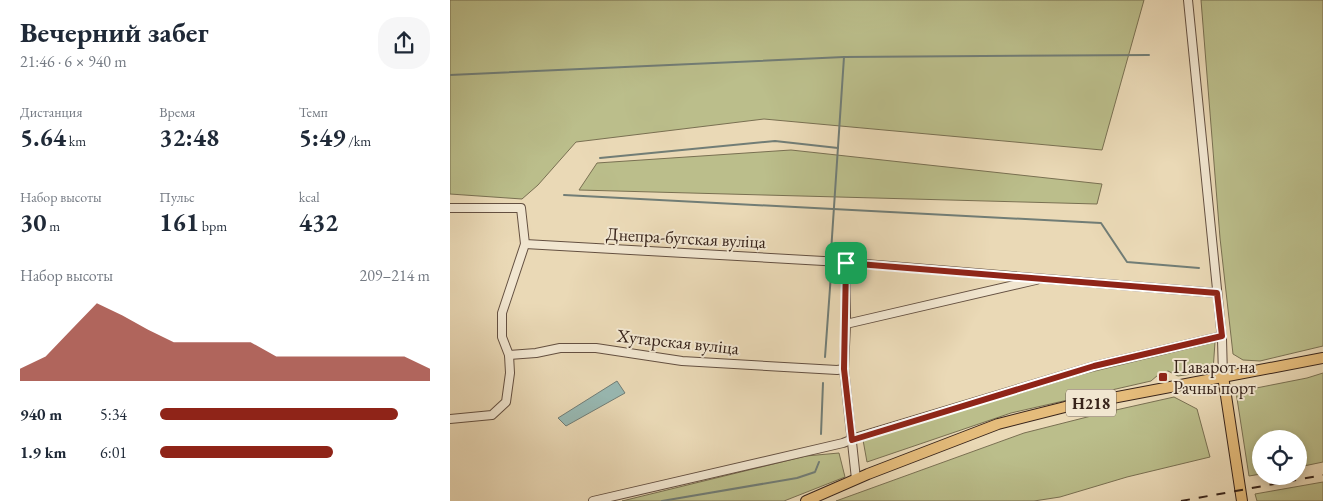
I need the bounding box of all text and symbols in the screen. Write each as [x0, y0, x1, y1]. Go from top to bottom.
text: Вечерний забег [20, 14, 209, 50]
button: share [378, 17, 430, 69]
text: 21:46 · 6 × 940 m [20, 51, 127, 72]
text: Дистанция [20, 103, 82, 121]
text: Время [159, 103, 195, 121]
text: Темп [299, 103, 328, 121]
text: 5.64 [20, 121, 66, 153]
text: 32:48 [159, 121, 219, 153]
text: 5:49 [299, 121, 345, 153]
text: km [66, 132, 86, 150]
text: /km [345, 132, 371, 150]
text: Набор высоты [20, 188, 101, 206]
text: Пульс [159, 188, 195, 206]
text: kcal [299, 188, 320, 206]
text: 30 [20, 206, 46, 238]
text: 161 [159, 206, 199, 238]
text: 432 [299, 206, 338, 238]
text: m [46, 217, 60, 235]
text: bpm [199, 217, 227, 235]
street label: Днепра-бугская вуліца [605, 222, 767, 253]
pin [825, 242, 867, 284]
icon: arrive [832, 249, 860, 277]
text: Набор высоты [20, 265, 113, 286]
text: 209–214 m [359, 265, 430, 286]
street label: Хутарская вуліца [615, 324, 741, 359]
place label: Паварот на Рачны порт [1173, 355, 1257, 399]
marker: Паварот на Рачны порт [1157, 371, 1169, 383]
road number: Н218 [1066, 389, 1116, 416]
text: 940 m [20, 404, 62, 425]
text: 5:34 [100, 404, 127, 425]
map controls [1252, 430, 1307, 485]
button: locate [1252, 430, 1307, 485]
text: 1.9 km [20, 442, 66, 463]
text: 6:01 [100, 442, 127, 463]

